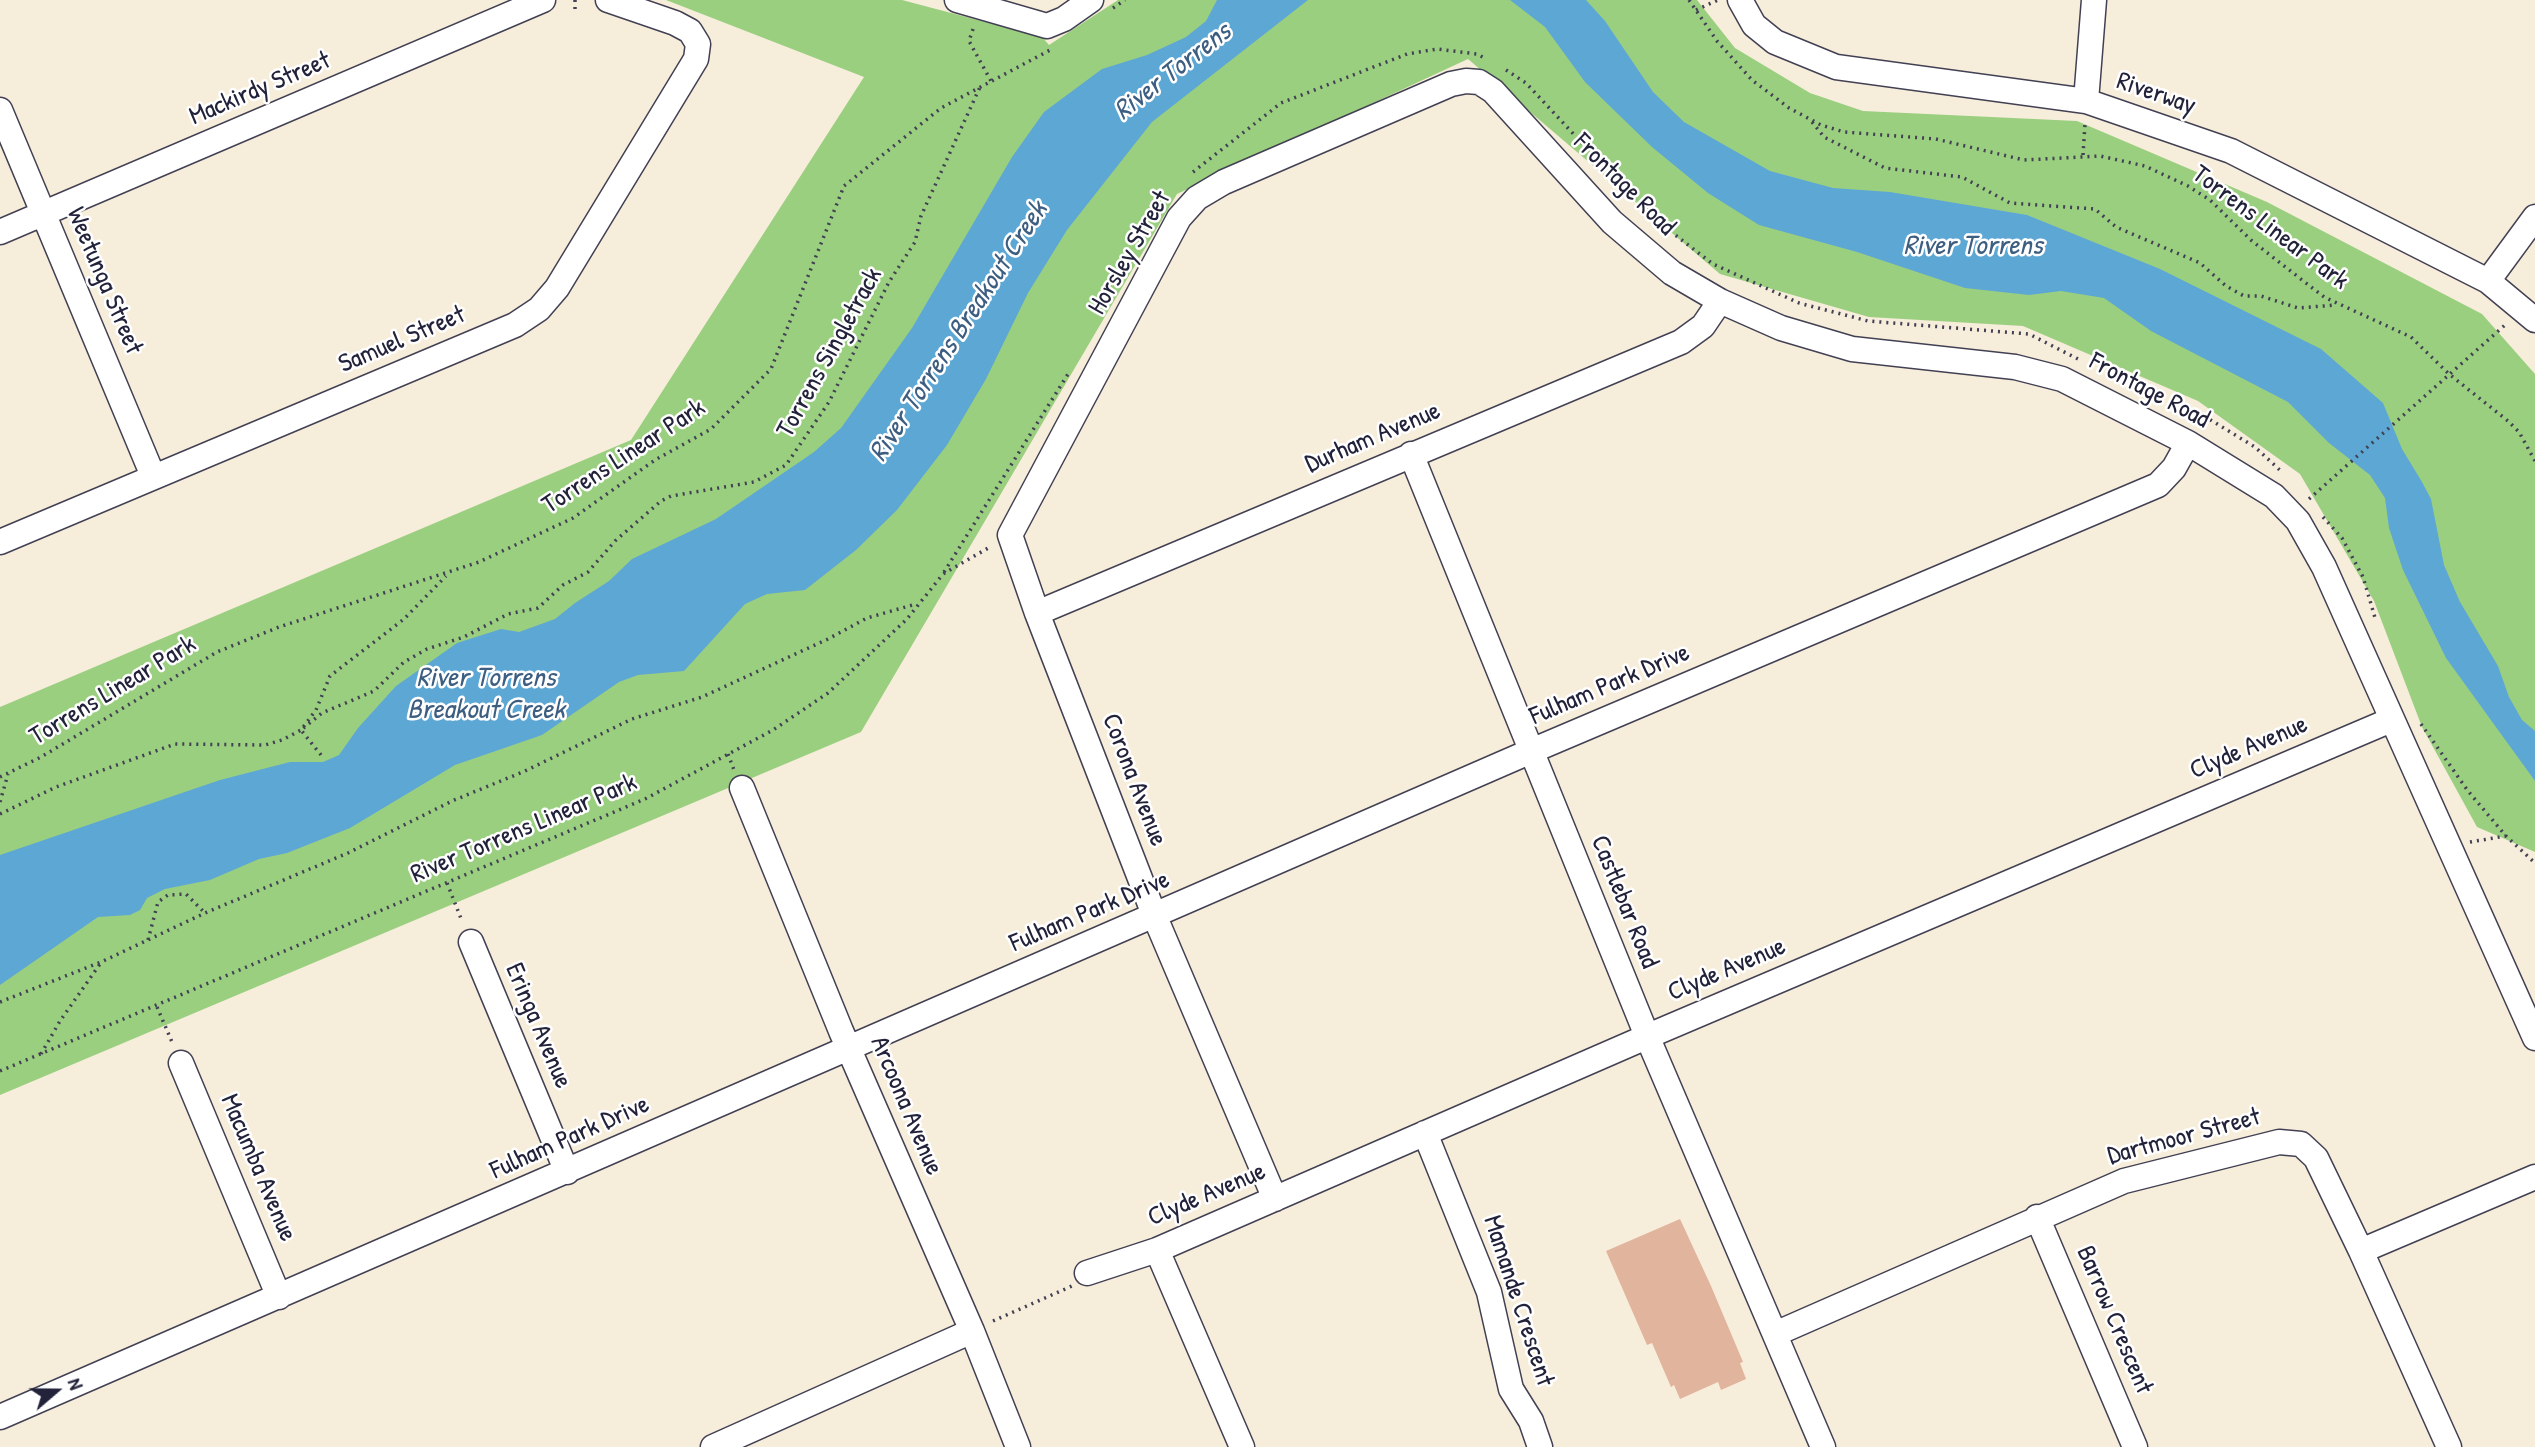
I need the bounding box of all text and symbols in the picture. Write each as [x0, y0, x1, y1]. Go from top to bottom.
water label: River Torrens [1108, 16, 1238, 128]
street label: Mackirdy Street [185, 45, 335, 133]
street label: Riverway [2112, 66, 2200, 122]
street label: Frontage Road [1566, 127, 1682, 243]
street label: Torrens Linear Park [2186, 159, 2354, 297]
street label: Horsley Street [1082, 186, 1178, 320]
water label: River Torrens Breakout Creek [862, 196, 1056, 468]
street label: Weetunga Street [59, 203, 149, 359]
water label: River Torrens [1903, 230, 2043, 264]
street label: Torrens Singletrack [771, 263, 889, 443]
street label: Samuel Street [334, 299, 470, 381]
street label: Frontage Road [2084, 346, 2214, 436]
street label: Torrens Linear Park [537, 393, 711, 521]
street label: Durham Avenue [1301, 396, 1445, 480]
street label: Torrens Linear Park [24, 629, 202, 753]
street label: Fulham Park Drive [1526, 637, 1694, 733]
water label: River Torrens Breakout Creek [407, 662, 565, 728]
street label: Corona Avenue [1095, 709, 1173, 851]
street label: Clyde Avenue [2186, 709, 2312, 787]
street label: River Torrens Linear Park [406, 767, 642, 891]
street label: Castlebar Road [1583, 831, 1665, 973]
street label: Fulham Park Drive [1006, 864, 1174, 960]
street label: Clyde Avenue [1664, 931, 1790, 1009]
street label: Eringa Avenue [498, 959, 578, 1093]
street label: Arcoona Avenue [863, 1032, 949, 1180]
street label: Fulham Park Drive [486, 1089, 654, 1187]
street label: Macumba Avenue [213, 1090, 303, 1246]
street label: Dartmoor Street [2104, 1102, 2264, 1172]
street label: Clyde Avenue [1144, 1156, 1270, 1234]
street label: Mamande Crescent [1476, 1212, 1560, 1390]
street label: Barrow Crescent [2069, 1241, 2159, 1399]
north arrow [21, 1356, 91, 1426]
text: N [62, 1375, 90, 1393]

